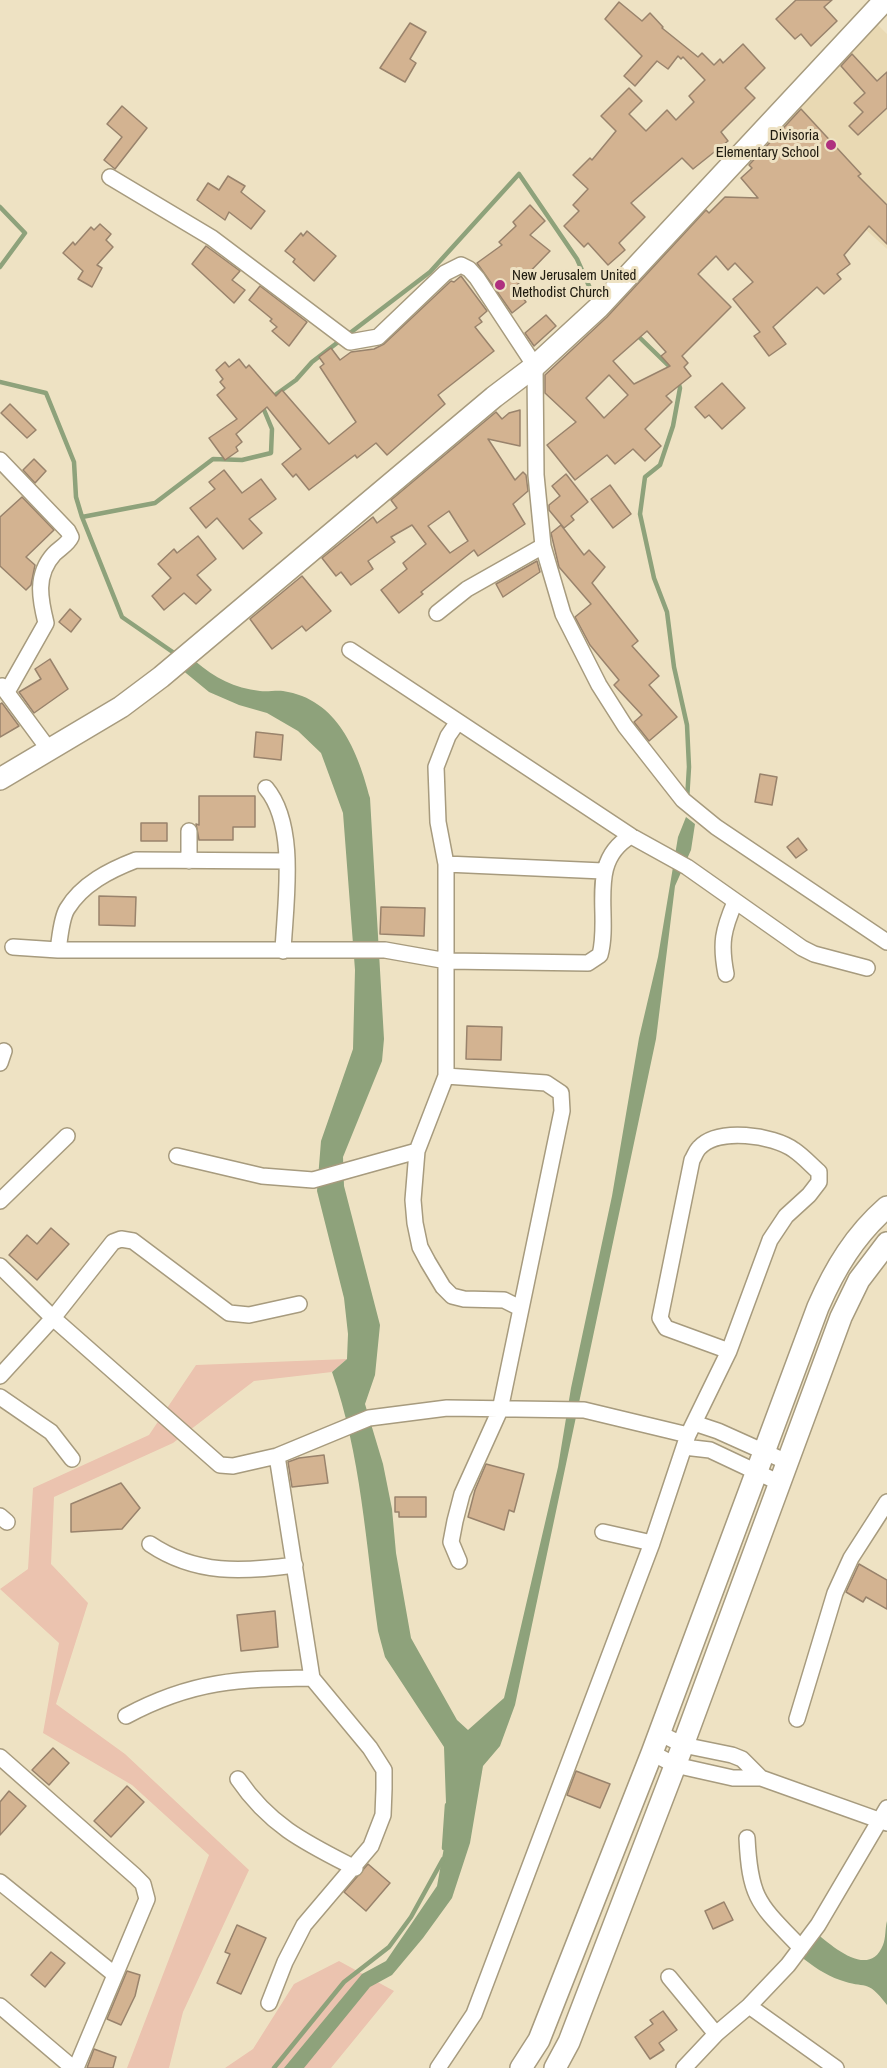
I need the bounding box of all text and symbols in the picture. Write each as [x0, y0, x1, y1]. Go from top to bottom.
place label: Divisoria Elementary School [716, 127, 819, 162]
marker: Divisoria Elementary School [824, 138, 838, 152]
place label: New Jerusalem United Methodist Church [512, 267, 636, 302]
marker: New Jerusalem United Methodist Church [493, 278, 507, 292]

